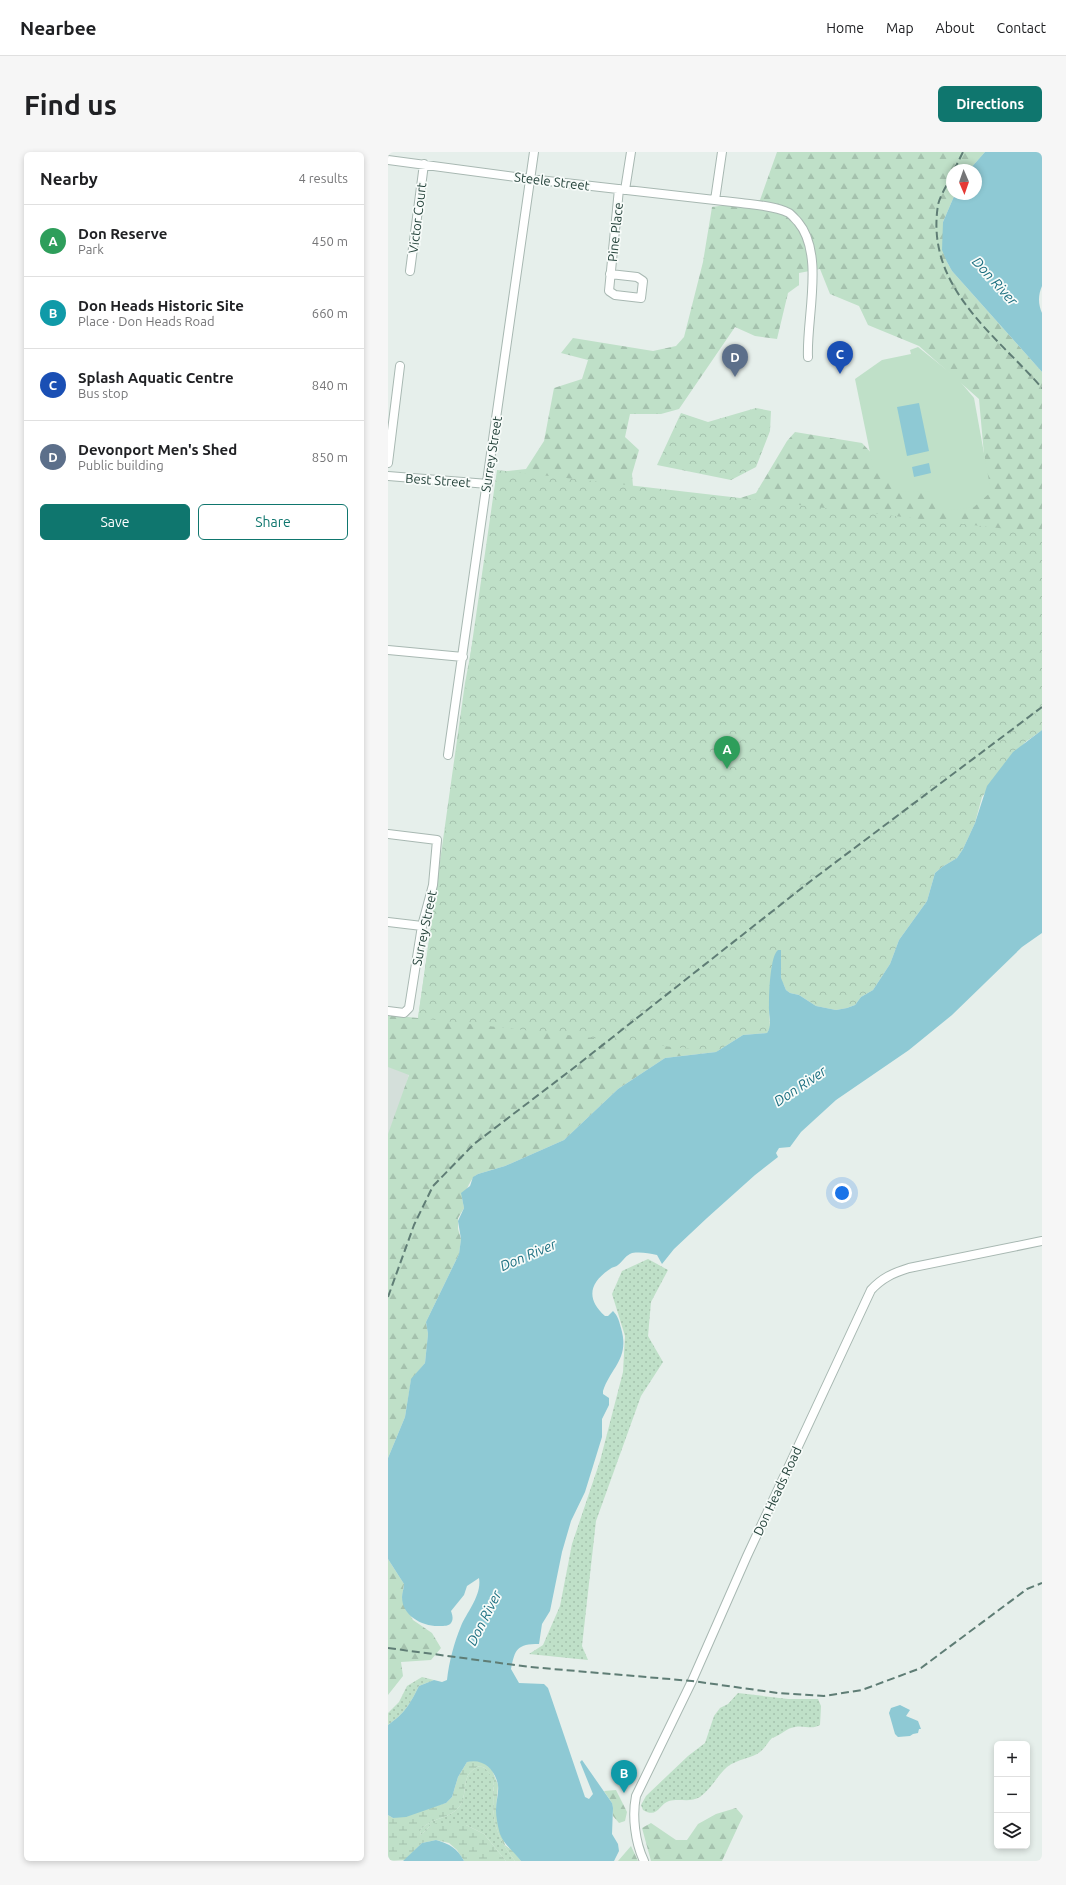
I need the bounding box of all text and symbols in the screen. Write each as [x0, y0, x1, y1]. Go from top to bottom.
text: Nearbee [20, 17, 97, 39]
text: Home [826, 20, 864, 36]
text: Map [886, 20, 914, 36]
text: About [936, 20, 975, 36]
text: Contact [997, 20, 1046, 36]
button: Directions [938, 86, 1042, 122]
text: Find us [24, 89, 117, 120]
north arrow [946, 164, 982, 200]
text: Nearby [40, 169, 98, 188]
street label: Steele Street [513, 169, 591, 193]
text: 4 results [298, 171, 348, 185]
street label: Victor Court [406, 182, 428, 254]
street label: Pine Place [605, 202, 625, 262]
text: Don Reserve [78, 225, 167, 242]
text: A [48, 234, 58, 248]
text: 450 m [312, 234, 348, 248]
text: Park [78, 242, 104, 256]
water label: Don River [969, 254, 1021, 309]
text: Don Heads Historic Site [78, 297, 244, 314]
text: B [49, 306, 57, 320]
text: 660 m [312, 306, 348, 320]
text: Place · Don Heads Road [78, 314, 215, 328]
pin: C [827, 341, 853, 374]
pin: D [722, 344, 748, 377]
text: Splash Aquatic Centre [78, 369, 234, 386]
text: C [49, 378, 57, 392]
text: 840 m [312, 378, 348, 392]
text: Bus stop [78, 386, 128, 400]
street label: Surrey Street [478, 415, 504, 493]
text: Devonport Men's Shed [78, 441, 237, 458]
text: D [48, 450, 58, 464]
text: 850 m [312, 450, 348, 464]
text: Public building [78, 458, 164, 472]
street label: Best Street [405, 471, 471, 489]
button: Save [40, 504, 190, 540]
button: Share [198, 504, 348, 540]
pin: A [714, 736, 740, 769]
street label: Surrey Street [409, 889, 439, 967]
water label: Don River [771, 1062, 830, 1109]
your location [832, 1183, 852, 1203]
water label: Don River [497, 1236, 559, 1274]
street label: Don Heads Road [750, 1444, 804, 1538]
water label: Don River [463, 1587, 505, 1648]
map controls [994, 1741, 1030, 1849]
button: + [994, 1741, 1030, 1777]
pin: B [611, 1760, 637, 1793]
button: − [994, 1777, 1030, 1813]
button: layers [994, 1813, 1030, 1849]

